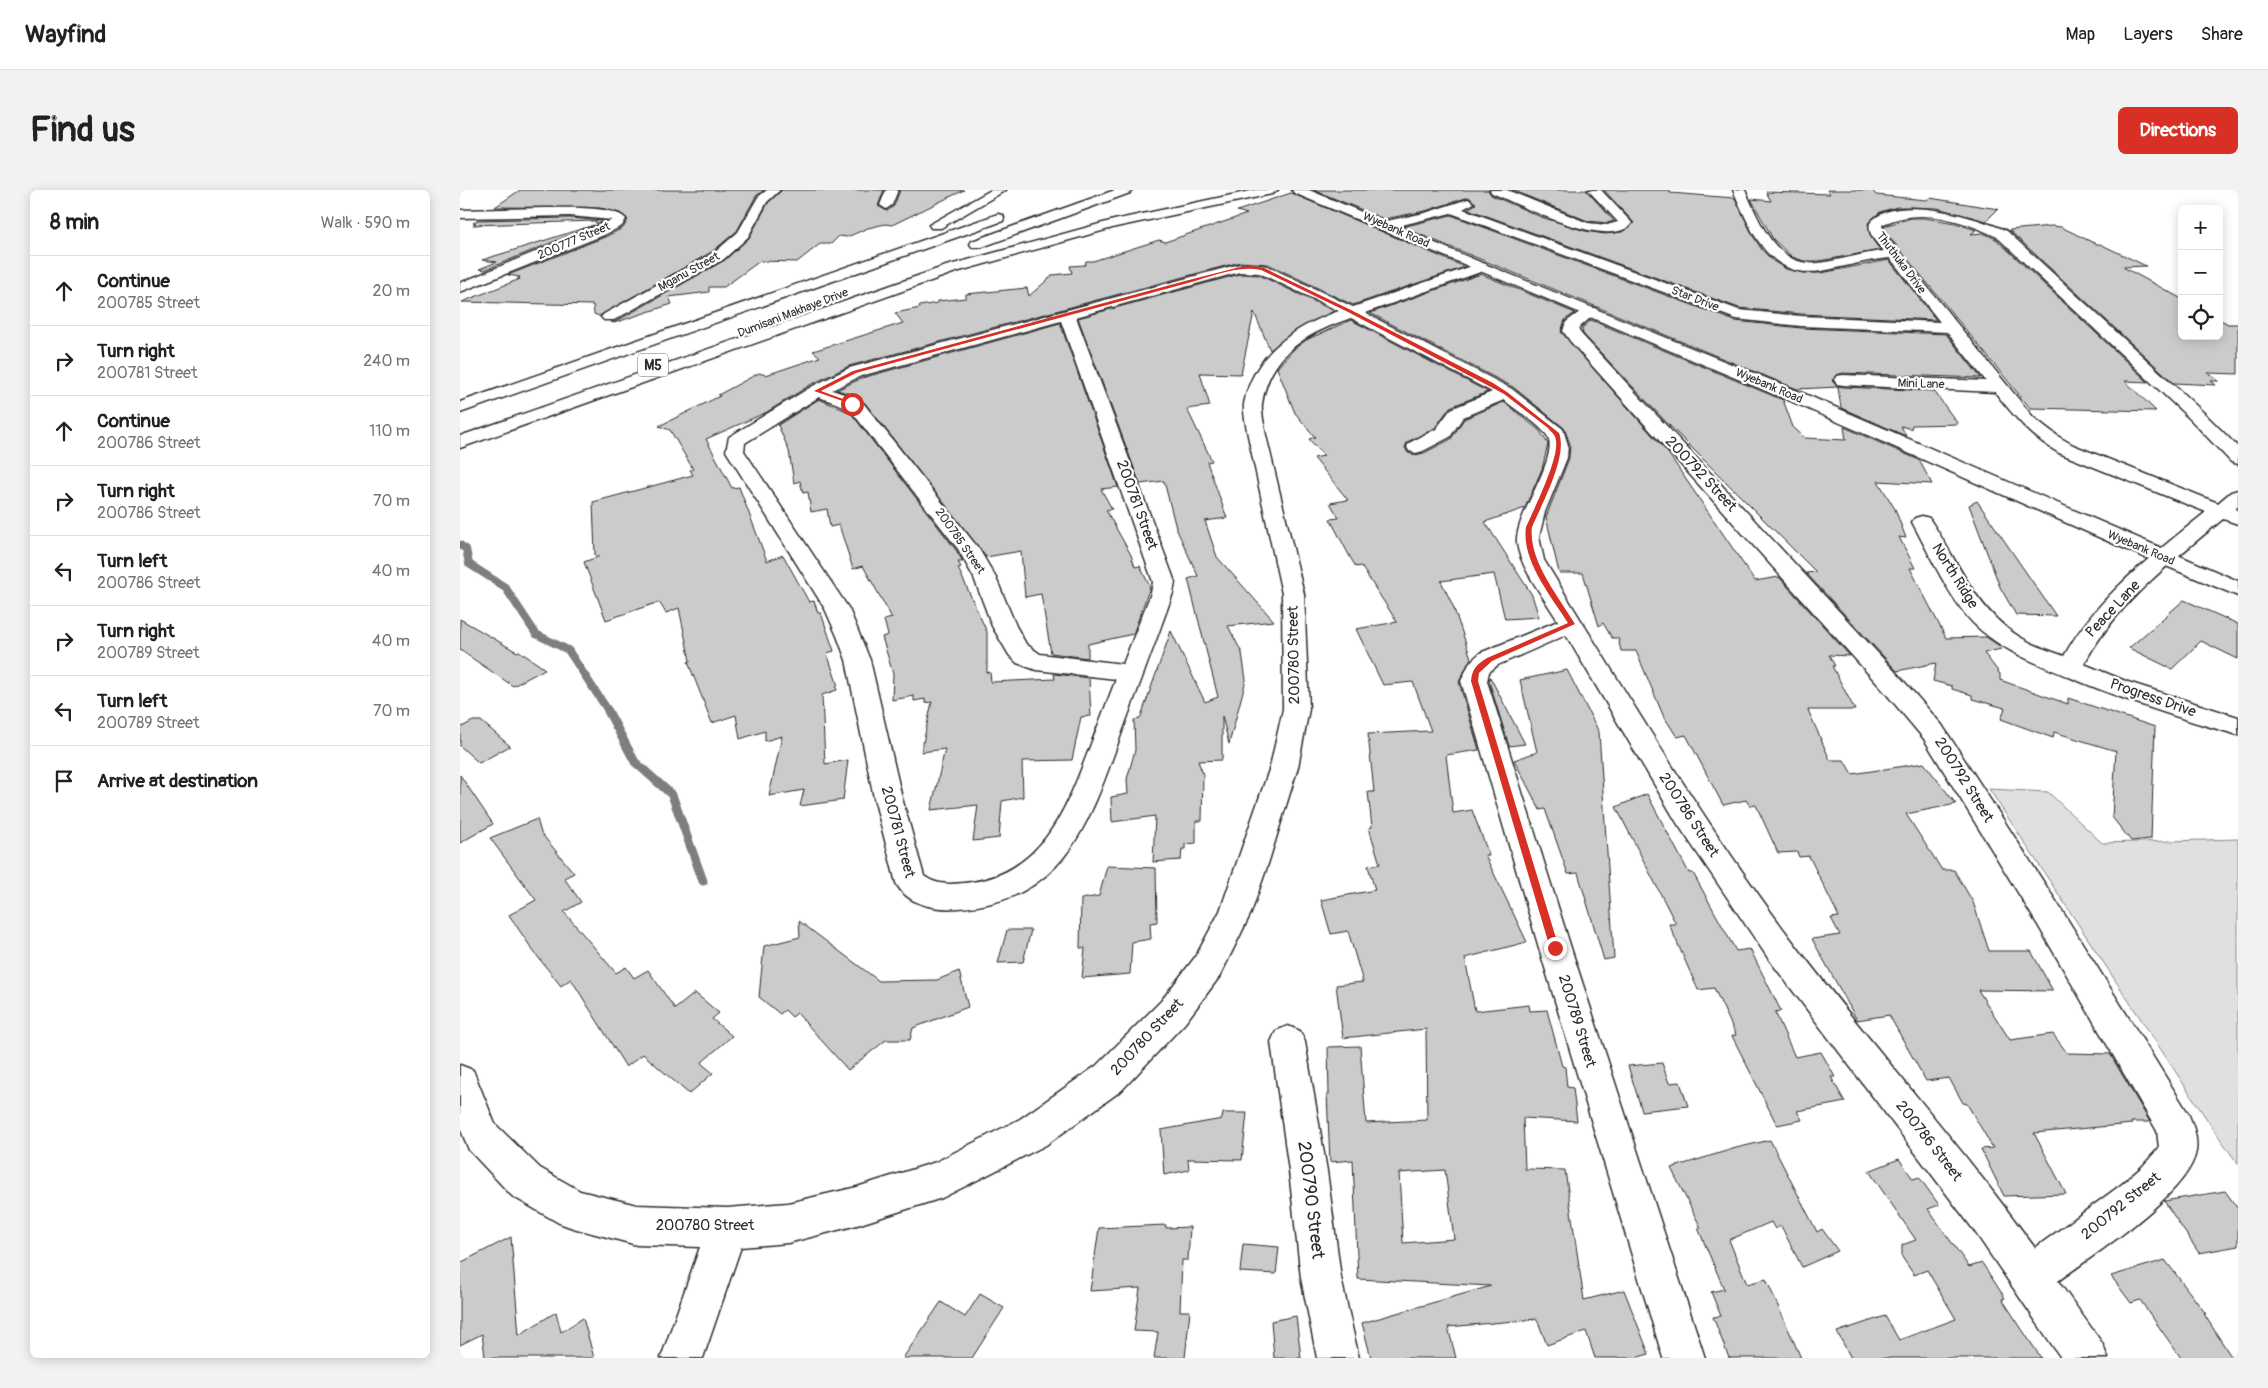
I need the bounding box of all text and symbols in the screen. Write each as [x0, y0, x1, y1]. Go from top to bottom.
text: Wayfind [25, 20, 106, 49]
text: Map [2066, 23, 2095, 46]
text: Layers [2123, 23, 2173, 46]
text: Share [2201, 23, 2243, 46]
button: Directions [2118, 107, 2238, 154]
text: Find us [30, 108, 135, 152]
map controls [2178, 205, 2223, 340]
button: + [2178, 205, 2223, 250]
text: 8 min [50, 209, 99, 236]
street label: Wyebank Road [1360, 209, 1432, 251]
text: Walk · 590 m [321, 213, 410, 233]
street label: 200777 Street [535, 219, 613, 263]
street label: Thuthuka Drive [1873, 229, 1929, 297]
street label: Mganu Street [656, 249, 722, 295]
button: − [2178, 250, 2223, 295]
text: Continue [97, 269, 170, 293]
icon: ahead [50, 277, 78, 305]
text: 20 m [372, 281, 410, 301]
street label: Star Drive [1669, 283, 1721, 315]
street label: Dumisani Makhaye Drive [735, 285, 851, 341]
text: 200785 Street [97, 293, 200, 313]
button: locate [2178, 295, 2223, 340]
text: Turn right [97, 339, 175, 363]
icon: right [50, 347, 78, 375]
text: 240 m [363, 351, 410, 371]
road number: M5 [638, 354, 668, 376]
text: 200781 Street [97, 363, 197, 383]
street label: Wyebank Road [1733, 365, 1805, 407]
street label: Mini Lane [1897, 376, 1945, 392]
route start [841, 393, 864, 416]
text: Continue [97, 409, 170, 433]
icon: ahead [50, 417, 78, 445]
text: 110 m [369, 421, 410, 441]
street label: 200792 Street [1661, 432, 1742, 517]
text: 200786 Street [97, 433, 201, 453]
street label: 200781 Street [1112, 458, 1162, 553]
text: Turn right [97, 479, 175, 503]
icon: right [50, 487, 78, 515]
text: 70 m [373, 491, 410, 511]
text: 200786 Street [97, 503, 201, 523]
street label: 200785 Street [932, 505, 988, 577]
street label: Wyebank Road [2105, 527, 2177, 569]
street label: North Ridge [1927, 540, 1983, 613]
text: Turn left [97, 549, 167, 573]
icon: left [50, 557, 78, 585]
text: 40 m [372, 561, 410, 581]
text: 200786 Street [97, 573, 201, 593]
street label: Peace Lane [2082, 576, 2145, 642]
street label: 200780 Street [1284, 605, 1304, 704]
text: Turn right [97, 619, 175, 643]
icon: right [50, 627, 78, 655]
text: 40 m [372, 631, 410, 651]
text: 200789 Street [97, 643, 199, 663]
street label: Progress Drive [2107, 674, 2199, 722]
text: Turn left [97, 689, 167, 713]
icon: left [50, 697, 78, 725]
text: 70 m [373, 701, 410, 721]
text: 200789 Street [97, 713, 199, 733]
street label: 200792 Street [1930, 734, 1998, 827]
icon: arrive [50, 767, 78, 795]
text: Arrive at destination [97, 769, 258, 793]
street label: 200786 Street [1655, 769, 1724, 862]
street label: 200781 Street [877, 784, 920, 881]
route end [1544, 937, 1567, 960]
street label: 200789 Street [1554, 972, 1600, 1071]
street label: 200780 Street [1106, 994, 1188, 1080]
street label: 200786 Street [1892, 1097, 1967, 1186]
street label: 200790 Street [1292, 1140, 1330, 1261]
street label: 200792 Street [2077, 1168, 2165, 1244]
street label: 200780 Street [656, 1216, 755, 1235]

